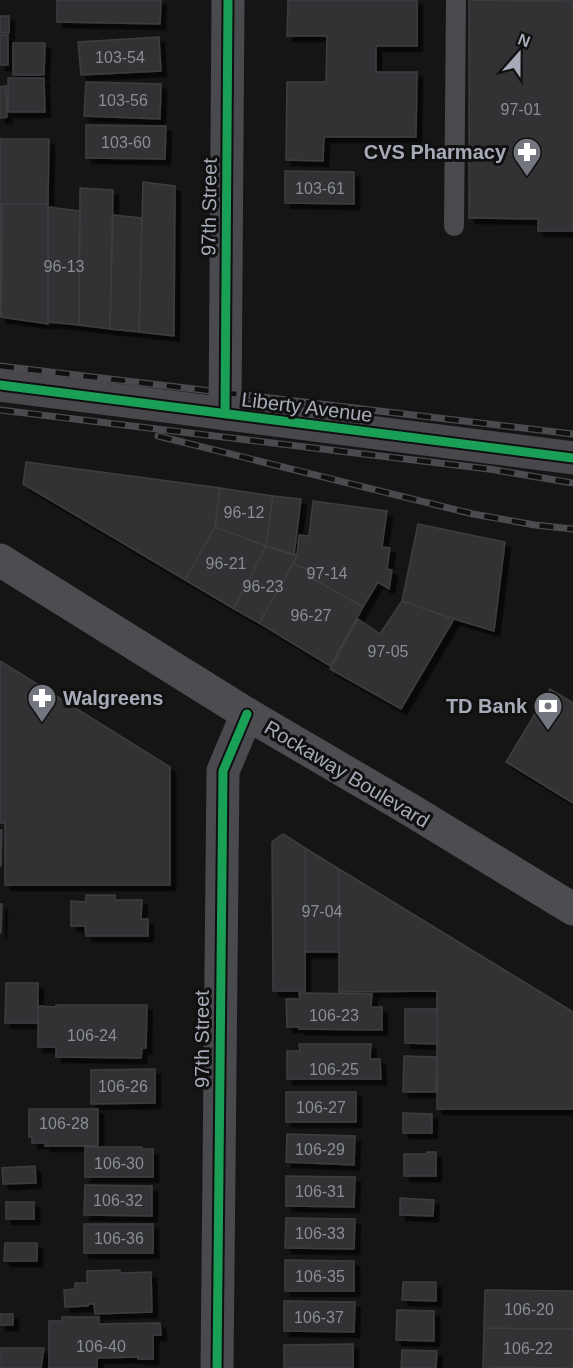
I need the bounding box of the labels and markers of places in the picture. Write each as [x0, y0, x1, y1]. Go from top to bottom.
pharmacy icon: CVS Pharmacy [511, 136, 543, 178]
place label: CVS Pharmacy [364, 141, 507, 163]
pharmacy icon: Walgreens [26, 682, 58, 724]
place label: Walgreens [63, 687, 163, 709]
bank icon: TD Bank [532, 690, 564, 732]
place label: TD Bank [446, 695, 528, 717]

